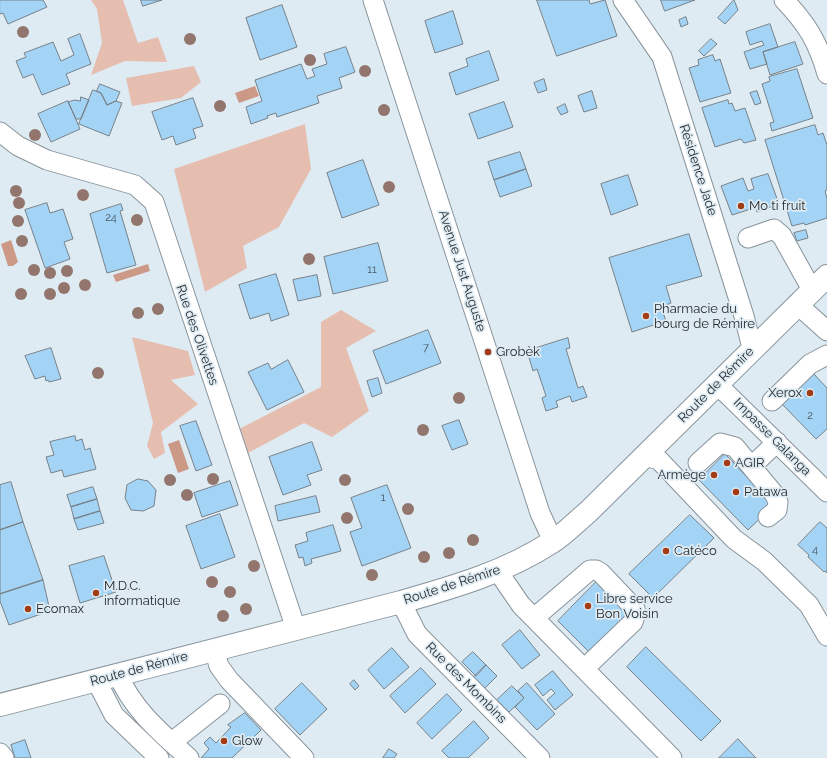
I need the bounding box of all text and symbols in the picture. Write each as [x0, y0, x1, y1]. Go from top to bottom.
street label: Résidence Jade [676, 122, 720, 218]
place label: Mo ti fruit [749, 198, 806, 214]
marker: Mo ti fruit [736, 201, 746, 211]
street label: Avenue Just Auguste [435, 208, 489, 334]
house number: 24 [105, 211, 117, 225]
house number: 11 [367, 263, 377, 277]
street label: Rue des Olivettes [172, 283, 222, 387]
place label: Pharmacie du bourg de Rémire [654, 301, 755, 332]
marker: Pharmacie du bourg de Rémire [641, 311, 651, 321]
house number: 7 [423, 341, 429, 355]
place label: Grobèk [496, 344, 540, 360]
street label: Route de Rémire [675, 344, 757, 426]
marker: Grobèk [483, 347, 493, 357]
place label: Xerox [768, 385, 802, 401]
marker: Xerox [805, 388, 815, 398]
street label: Impasse Galanga [730, 395, 814, 479]
house number: 2 [807, 409, 813, 423]
place label: AGIR [735, 455, 764, 471]
marker: AGIR [722, 458, 732, 468]
place label: Armège [657, 467, 706, 483]
marker: Armège [709, 470, 719, 480]
place label: Patawa [744, 484, 788, 500]
marker: Patawa [731, 487, 741, 497]
house number: 1 [381, 491, 385, 505]
place label: Catéco [674, 543, 717, 559]
house number: 4 [812, 543, 818, 557]
marker: Catéco [661, 546, 671, 556]
street label: Route de Rémire [402, 562, 502, 608]
place label: M.D.C. informatique [104, 578, 180, 609]
marker: M.D.C. informatique [91, 588, 101, 598]
place label: Libre service Bon Voisin [596, 591, 673, 622]
place label: Ecomax [36, 601, 84, 617]
marker: Libre service Bon Voisin [583, 601, 593, 611]
marker: Ecomax [23, 604, 33, 614]
street label: Rue des Mombins [422, 639, 510, 727]
street label: Route de Rémire [88, 648, 190, 690]
place label: Glow [232, 733, 263, 749]
marker: Glow [219, 736, 229, 746]

